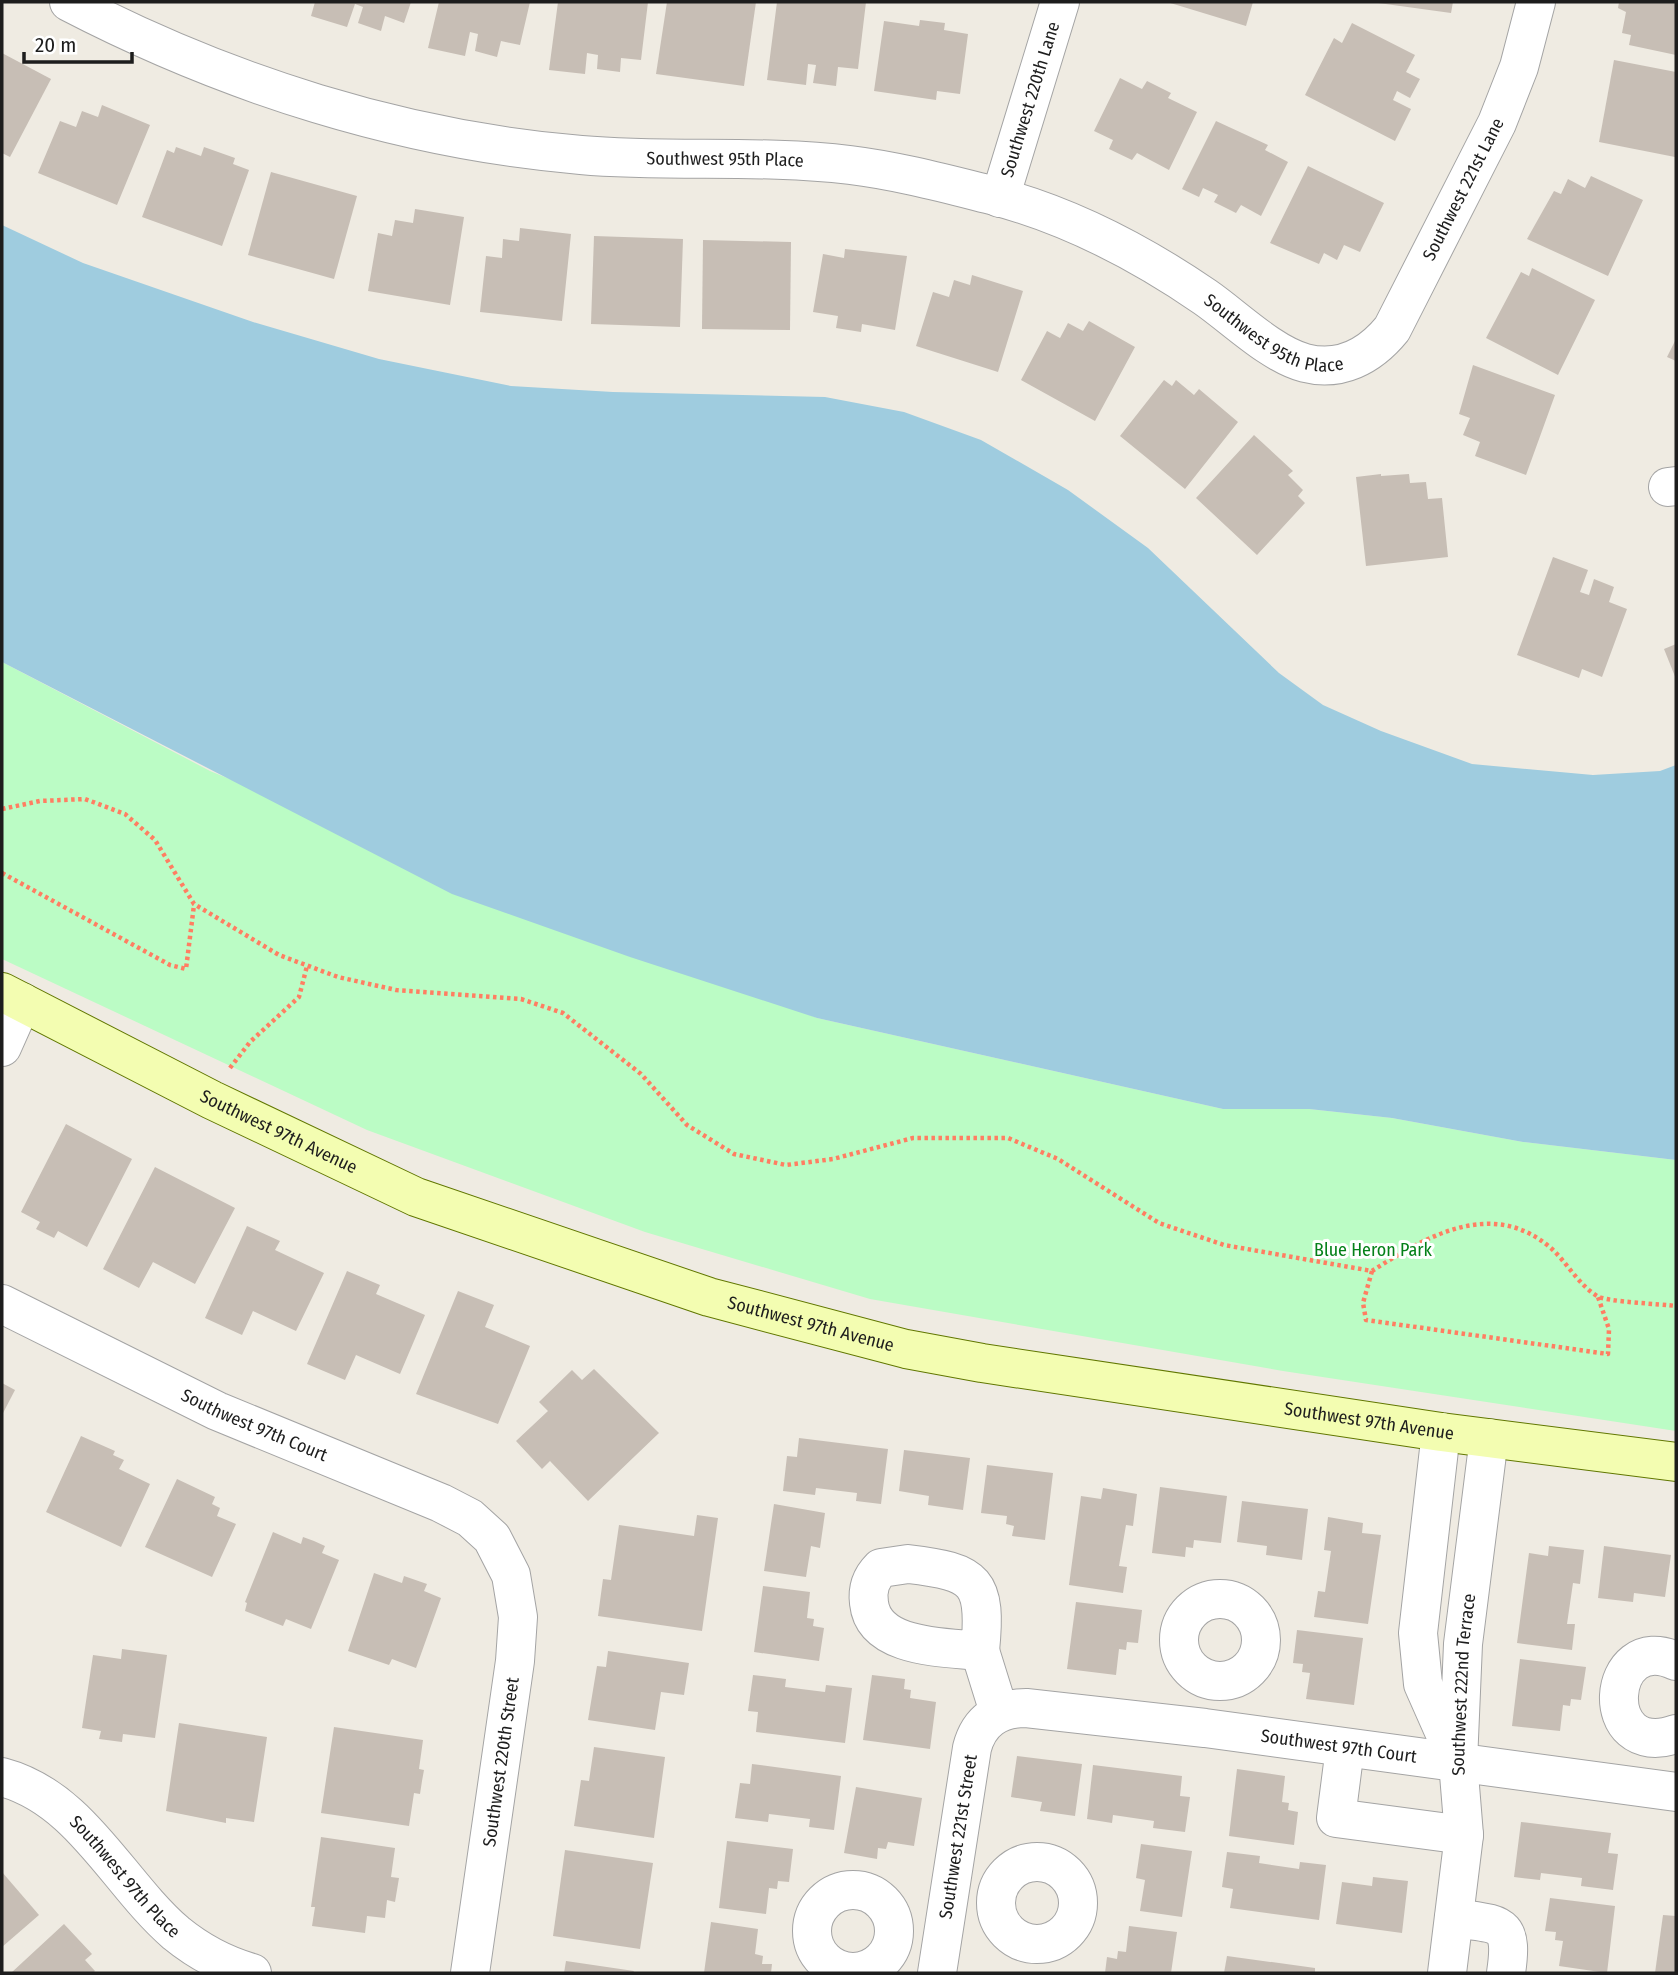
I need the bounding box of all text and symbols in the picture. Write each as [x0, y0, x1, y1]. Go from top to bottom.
street label: Southwest 220th Lane [996, 19, 1064, 180]
scale bar [24, 21, 133, 65]
text: 20 m [35, 32, 76, 58]
street label: Southwest 221st Lane [1418, 114, 1509, 264]
street label: Southwest 95th Place [646, 147, 804, 172]
street label: Southwest 95th Place [1200, 289, 1345, 377]
street label: Southwest 97th Avenue [196, 1085, 361, 1178]
park label: Blue Heron Park [1314, 1239, 1433, 1261]
street label: Southwest 97th Avenue [725, 1291, 897, 1356]
street label: Southwest 97th Court [177, 1384, 331, 1466]
street label: Southwest 97th Avenue [1283, 1398, 1455, 1445]
street label: Southwest 222nd Terrace [1447, 1592, 1480, 1776]
street label: Southwest 220th Street [478, 1676, 524, 1848]
street label: Southwest 97th Court [1259, 1725, 1418, 1768]
street label: Southwest 221st Street [935, 1753, 982, 1921]
street label: Southwest 97th Place [65, 1811, 185, 1943]

